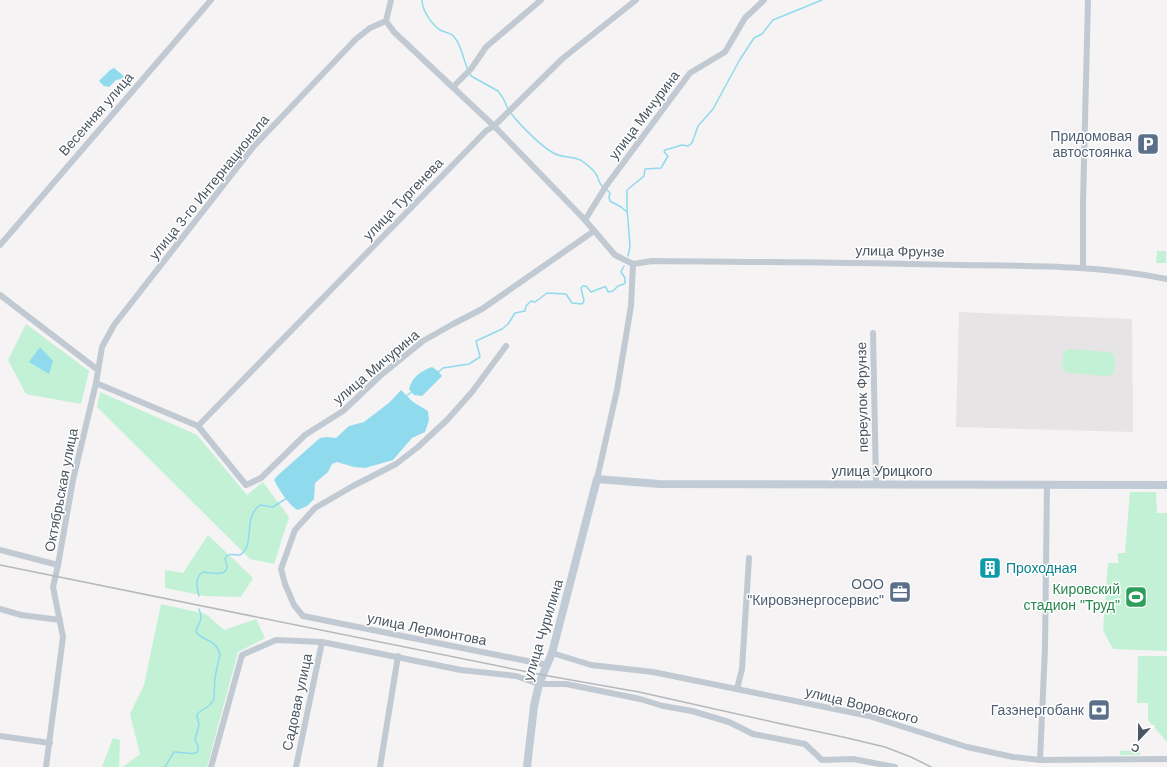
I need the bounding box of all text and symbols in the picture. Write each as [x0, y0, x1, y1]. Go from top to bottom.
street label: улица Мичурина [605, 67, 683, 163]
street label: Весенняя улица [56, 69, 137, 159]
street label: улица 3-го Интернационала [146, 111, 272, 263]
place label: Придомовая автостоянка [1050, 128, 1132, 160]
parking icon: Придомовая автостоянка [1135, 131, 1161, 157]
street label: улица Тургенева [360, 154, 446, 243]
street label: улица Фрунзе [855, 242, 945, 260]
street label: улица Мичурина [330, 326, 422, 408]
street label: переулок Фрунзе [853, 341, 871, 452]
street label: Октябрьская улица [41, 427, 81, 553]
street label: улица Урицкого [832, 463, 933, 479]
building icon: Проходная [977, 555, 1003, 581]
place label: Проходная [1006, 560, 1077, 576]
place label: ООО "Кировэнергосервис" [747, 576, 884, 608]
street label: улица Чурилина [520, 577, 566, 683]
office icon: ООО "Кировэнергосервис" [887, 579, 913, 605]
place label: Кировский стадион "Труд" [1024, 581, 1120, 613]
sports icon: Кировский стадион "Труд" [1123, 584, 1149, 610]
street label: улица Лермонтова [366, 610, 488, 648]
street label: Садовая улица [279, 652, 315, 752]
street label: улица Воровского [804, 683, 920, 727]
bank icon: Газэнергобанк [1086, 697, 1112, 723]
place label: Газэнергобанк [991, 702, 1085, 718]
north arrow [1119, 719, 1159, 759]
text: С [1129, 741, 1141, 755]

